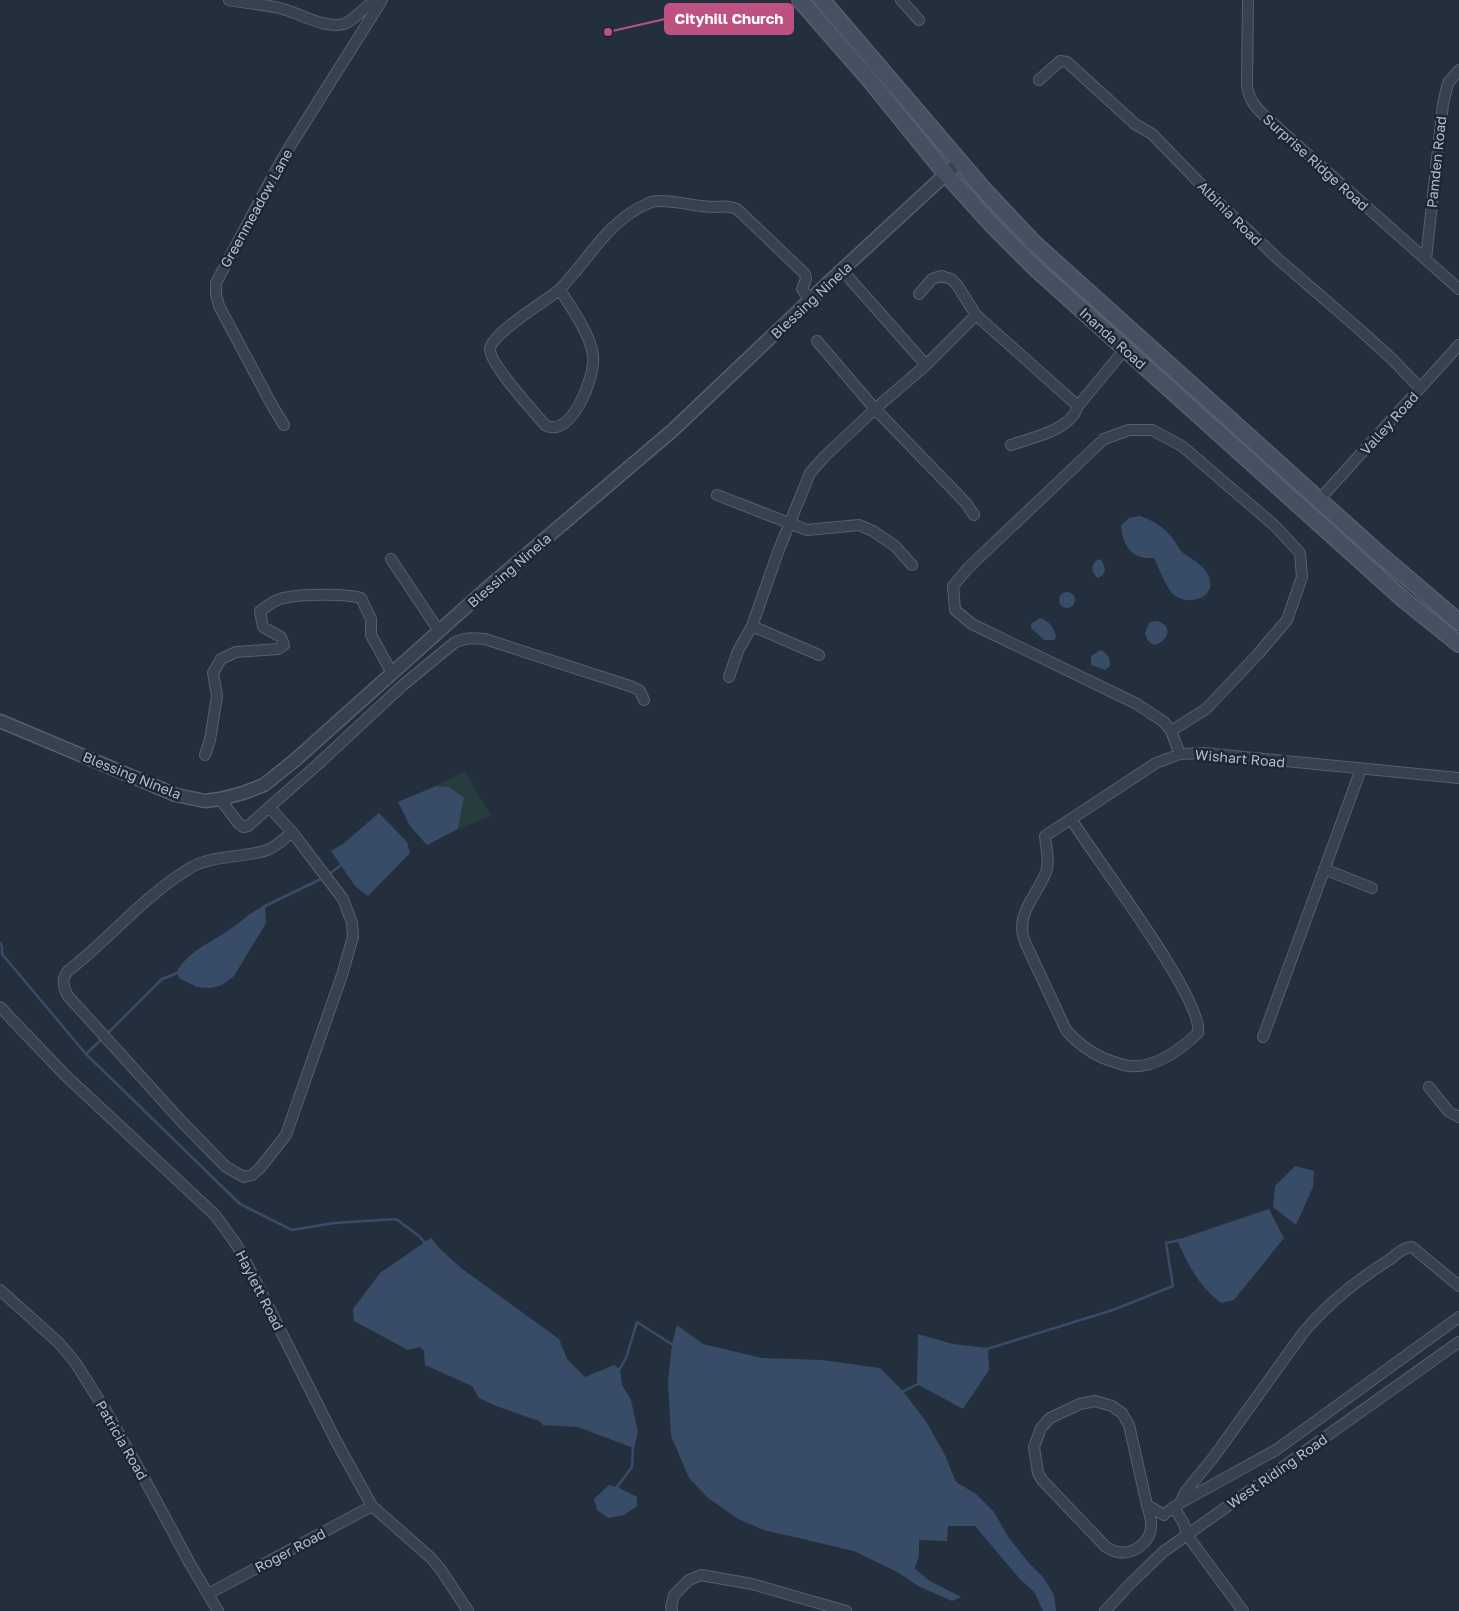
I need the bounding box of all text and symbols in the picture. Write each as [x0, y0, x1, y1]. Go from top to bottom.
callout: Cityhill Church [665, 4, 793, 34]
text: Cityhill Church [675, 9, 783, 27]
street label: Surprise Ridge Road [1260, 110, 1372, 214]
street label: Pamden Road [1423, 115, 1449, 209]
street label: Greenmeadow Lane [216, 146, 296, 270]
street label: Albinia Road [1194, 177, 1266, 249]
street label: Blessing Ninela [767, 258, 855, 342]
street label: Inanda Road [1076, 304, 1150, 372]
street label: Valley Road [1356, 388, 1422, 458]
street label: Blessing Ninela [464, 529, 554, 611]
street label: Wishart Road [1194, 746, 1286, 770]
street label: Blessing Ninela [80, 748, 184, 802]
street label: Haylett Road [233, 1247, 287, 1333]
street label: Patricia Road [92, 1397, 152, 1483]
street label: West Riding Road [1224, 1430, 1330, 1512]
street label: Roger Road [252, 1524, 328, 1576]

